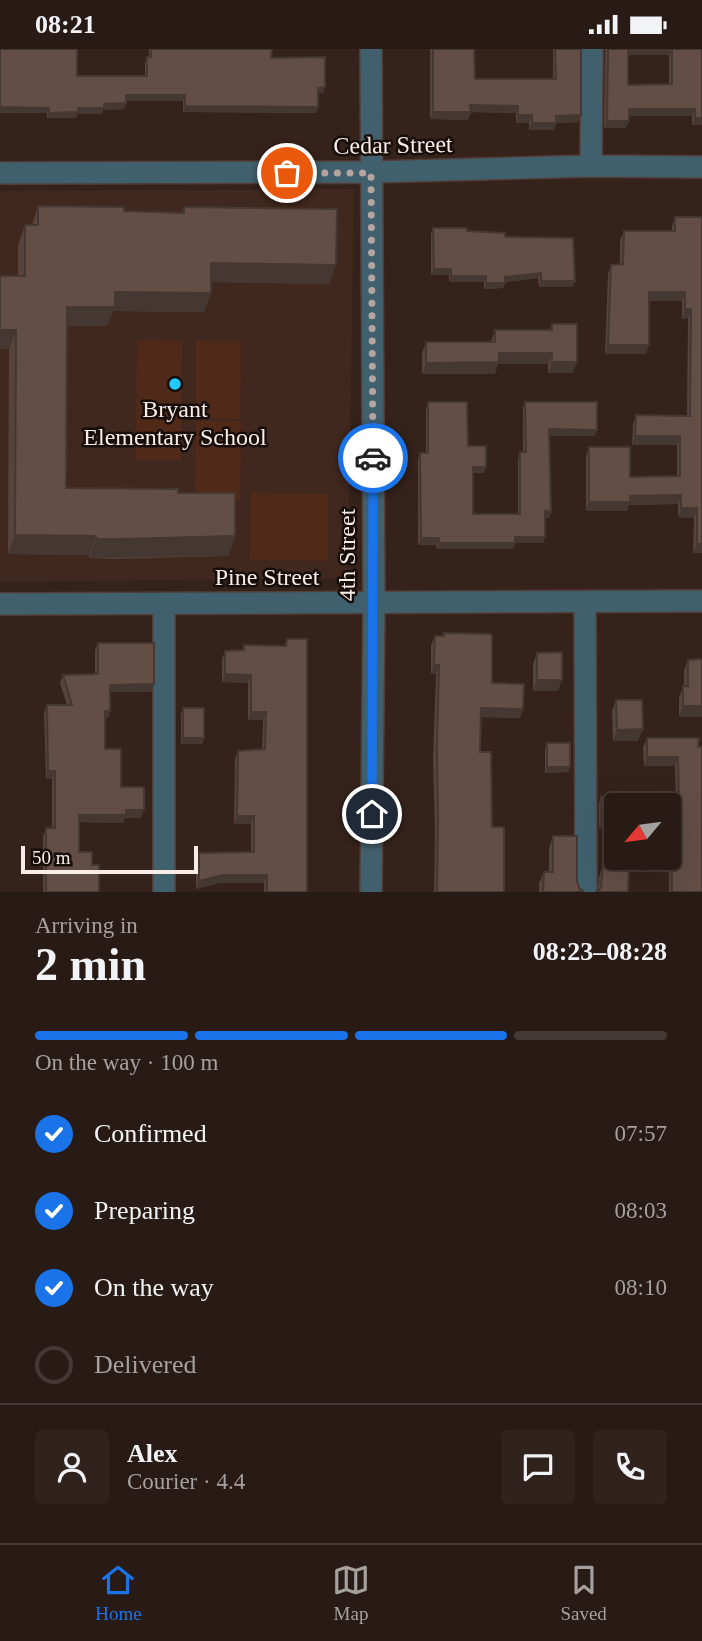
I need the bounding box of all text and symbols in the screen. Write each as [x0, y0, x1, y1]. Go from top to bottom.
text: 08:21 [35, 10, 96, 39]
street label: Cedar Street [333, 131, 453, 159]
pin [257, 143, 317, 203]
icon: bag [268, 154, 306, 192]
marker: Bryant Elementary School [167, 376, 183, 392]
place label: Bryant Elementary School [83, 396, 267, 450]
courier [338, 423, 408, 493]
icon: car [354, 439, 392, 477]
street label: 4th Street [334, 508, 360, 601]
street label: Pine Street [215, 564, 320, 590]
pin [342, 784, 402, 844]
north arrow [604, 793, 681, 870]
map controls [604, 793, 681, 870]
icon: home [353, 795, 391, 833]
scale bar [21, 843, 198, 875]
text: 50 m [32, 847, 71, 868]
text: Arriving in [35, 913, 138, 938]
text: 08:23–08:28 [533, 937, 667, 966]
text: 2 min [35, 939, 146, 990]
text: On the way · 100 m [35, 1050, 218, 1075]
icon: check [35, 1115, 73, 1153]
text: Confirmed [94, 1119, 207, 1148]
text: 07:57 [615, 1121, 667, 1146]
icon: check [35, 1192, 73, 1230]
text: Preparing [94, 1196, 195, 1225]
text: 08:03 [615, 1198, 667, 1223]
icon: check [35, 1269, 73, 1307]
text: On the way [94, 1273, 214, 1302]
text: 08:10 [615, 1275, 667, 1300]
text: Delivered [94, 1350, 197, 1379]
button: person [35, 1430, 109, 1504]
button: chat [501, 1430, 575, 1504]
button: phone [593, 1430, 667, 1504]
text: Alex [127, 1439, 178, 1468]
text: Courier · 4.4 [127, 1469, 245, 1494]
tab: Home [95, 1561, 142, 1625]
tab: Map [332, 1561, 370, 1625]
tab: Saved [560, 1561, 607, 1625]

